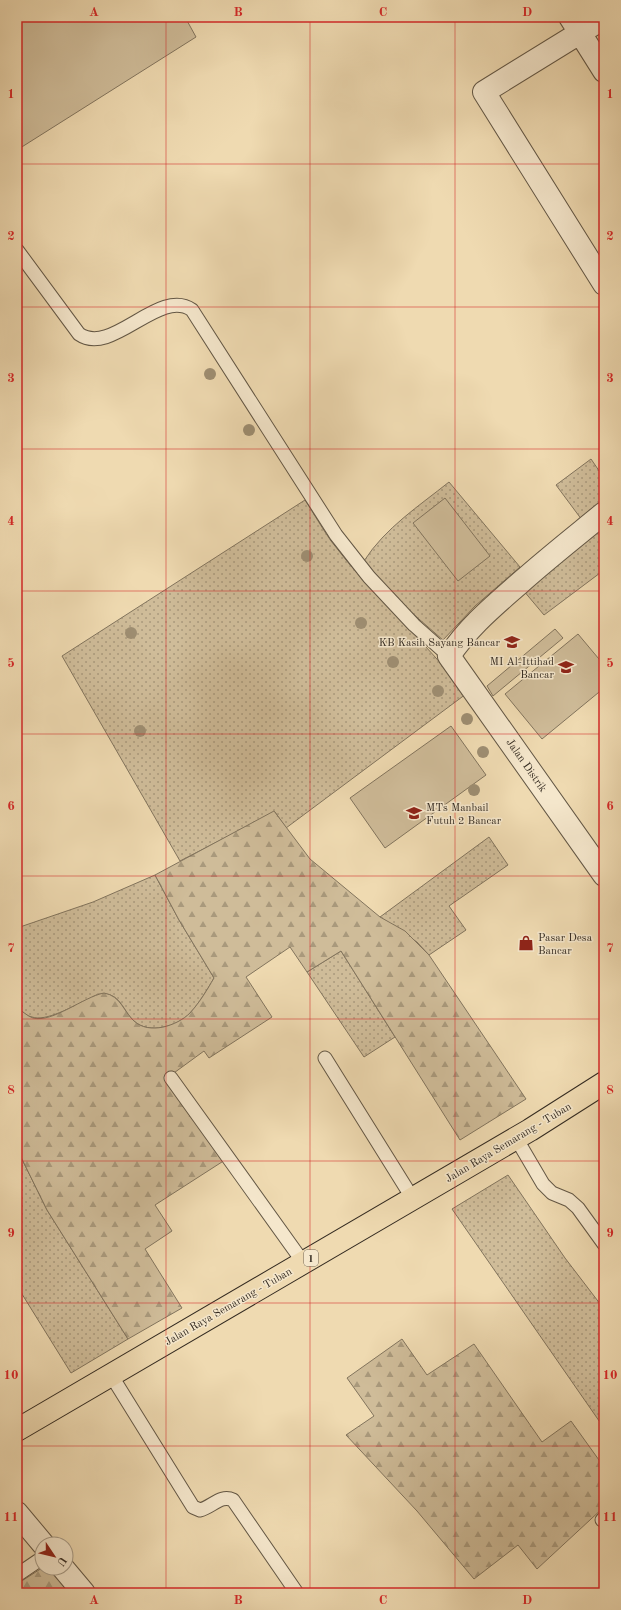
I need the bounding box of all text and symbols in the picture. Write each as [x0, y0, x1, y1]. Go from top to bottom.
text: A [89, 6, 99, 19]
text: B [233, 6, 243, 19]
text: C [379, 6, 387, 19]
text: D [522, 6, 532, 19]
text: 1 [7, 88, 15, 101]
text: 1 [606, 88, 614, 101]
text: 2 [7, 230, 15, 243]
text: 2 [606, 230, 614, 243]
text: 3 [7, 372, 15, 385]
text: 3 [606, 372, 614, 385]
text: 4 [7, 515, 15, 528]
text: 4 [606, 515, 614, 528]
school or university icon: KB Kasih Sayang Bancar [503, 633, 521, 651]
place label: KB Kasih Sayang Bancar [379, 638, 500, 649]
text: 5 [7, 657, 15, 670]
place label: MI Al-Ittihad Bancar [490, 657, 554, 681]
text: 5 [606, 657, 614, 670]
school or university icon: MI Al-Ittihad Bancar [557, 658, 575, 676]
street label: Jalan Distrik [503, 737, 548, 795]
text: 6 [7, 800, 15, 813]
text: 6 [606, 800, 614, 813]
place label: MTs Manbail Futuh 2 Bancar [426, 803, 502, 827]
school or university icon: MTs Manbail Futuh 2 Bancar [405, 804, 423, 822]
place label: Pasar Desa Bancar [538, 933, 593, 957]
shop icon: Pasar Desa Bancar [517, 934, 535, 952]
text: 7 [7, 942, 15, 955]
text: 7 [606, 942, 614, 955]
text: 8 [7, 1084, 15, 1097]
text: 8 [606, 1084, 614, 1097]
street label: Jalan Raya Semarang - Tuban [444, 1101, 574, 1185]
text: 9 [7, 1227, 15, 1240]
text: 9 [606, 1227, 614, 1240]
road number: 1 [304, 1250, 318, 1266]
street label: Jalan Raya Semarang - Tuban [163, 1266, 294, 1348]
text: 10 [3, 1369, 19, 1382]
text: 10 [602, 1369, 618, 1382]
text: 11 [3, 1511, 19, 1524]
text: 11 [602, 1511, 618, 1524]
north arrow [34, 1536, 74, 1576]
text: U [54, 1554, 68, 1568]
text: A [89, 1594, 99, 1607]
text: B [233, 1594, 243, 1607]
text: C [379, 1594, 387, 1607]
text: D [522, 1594, 532, 1607]

